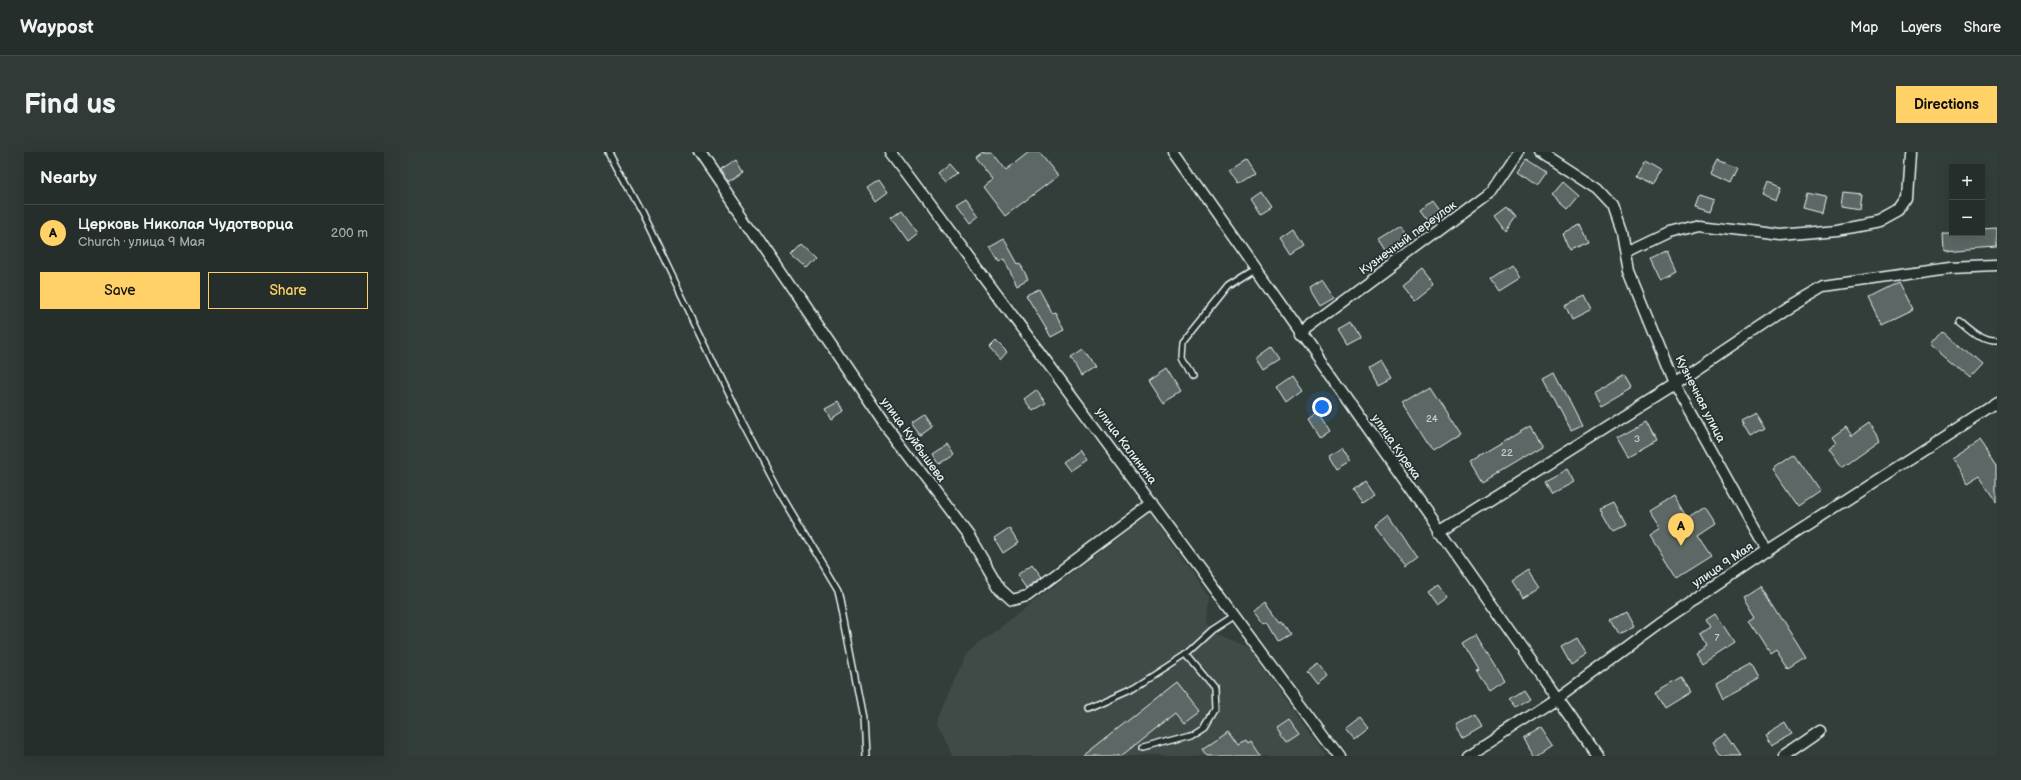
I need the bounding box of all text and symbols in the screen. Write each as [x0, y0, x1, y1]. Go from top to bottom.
text: Waypost [20, 16, 94, 39]
text: Map [1850, 19, 1878, 36]
text: Layers [1900, 19, 1942, 36]
text: Share [1964, 19, 2001, 36]
button: Directions [1896, 86, 1997, 123]
text: Find us [24, 88, 116, 121]
map controls [1949, 164, 1985, 236]
button: + [1949, 164, 1985, 200]
text: Nearby [40, 168, 97, 188]
street label: Кузнечный переулок [1357, 197, 1460, 278]
button: − [1949, 200, 1985, 236]
text: Церковь Николая Чудотворца [78, 215, 293, 234]
text: A [49, 225, 57, 241]
text: 200 m [331, 225, 368, 241]
text: Church · улица 9 Мая [78, 234, 205, 250]
button: Save [40, 272, 200, 309]
button: Share [208, 272, 368, 309]
street label: Кузнечная улица [1672, 353, 1728, 445]
street label: улица Куйбышева [877, 395, 949, 485]
your location [1312, 397, 1332, 417]
street label: улица Калинина [1092, 405, 1160, 487]
street label: улица Курека [1368, 411, 1424, 483]
house number: 24 [1426, 413, 1438, 425]
house number: 3 [1634, 433, 1640, 445]
house number: 22 [1501, 447, 1513, 459]
pin: A [1668, 513, 1694, 546]
street label: улица 9 Мая [1690, 539, 1757, 591]
house number: 7 [1715, 632, 1720, 644]

